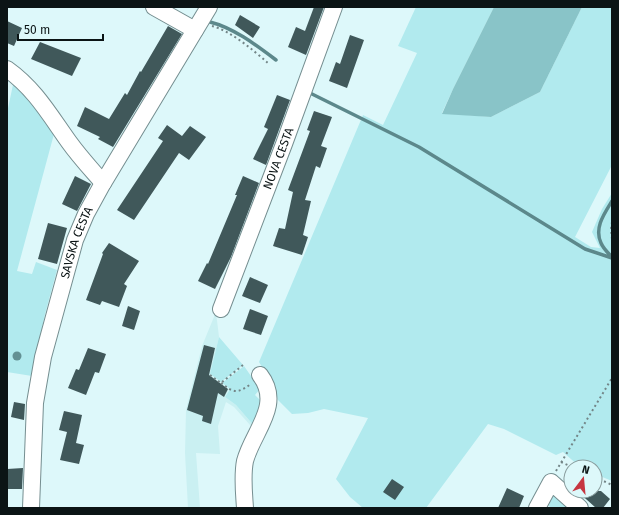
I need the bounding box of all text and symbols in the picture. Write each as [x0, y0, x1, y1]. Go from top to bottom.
scale bar [18, 16, 103, 42]
text: 50 m [24, 23, 50, 37]
street label: NOVA CESTA [260, 126, 296, 191]
street label: SAVSKA CESTA [58, 204, 96, 280]
north arrow [563, 459, 603, 499]
text: N [580, 463, 591, 477]

